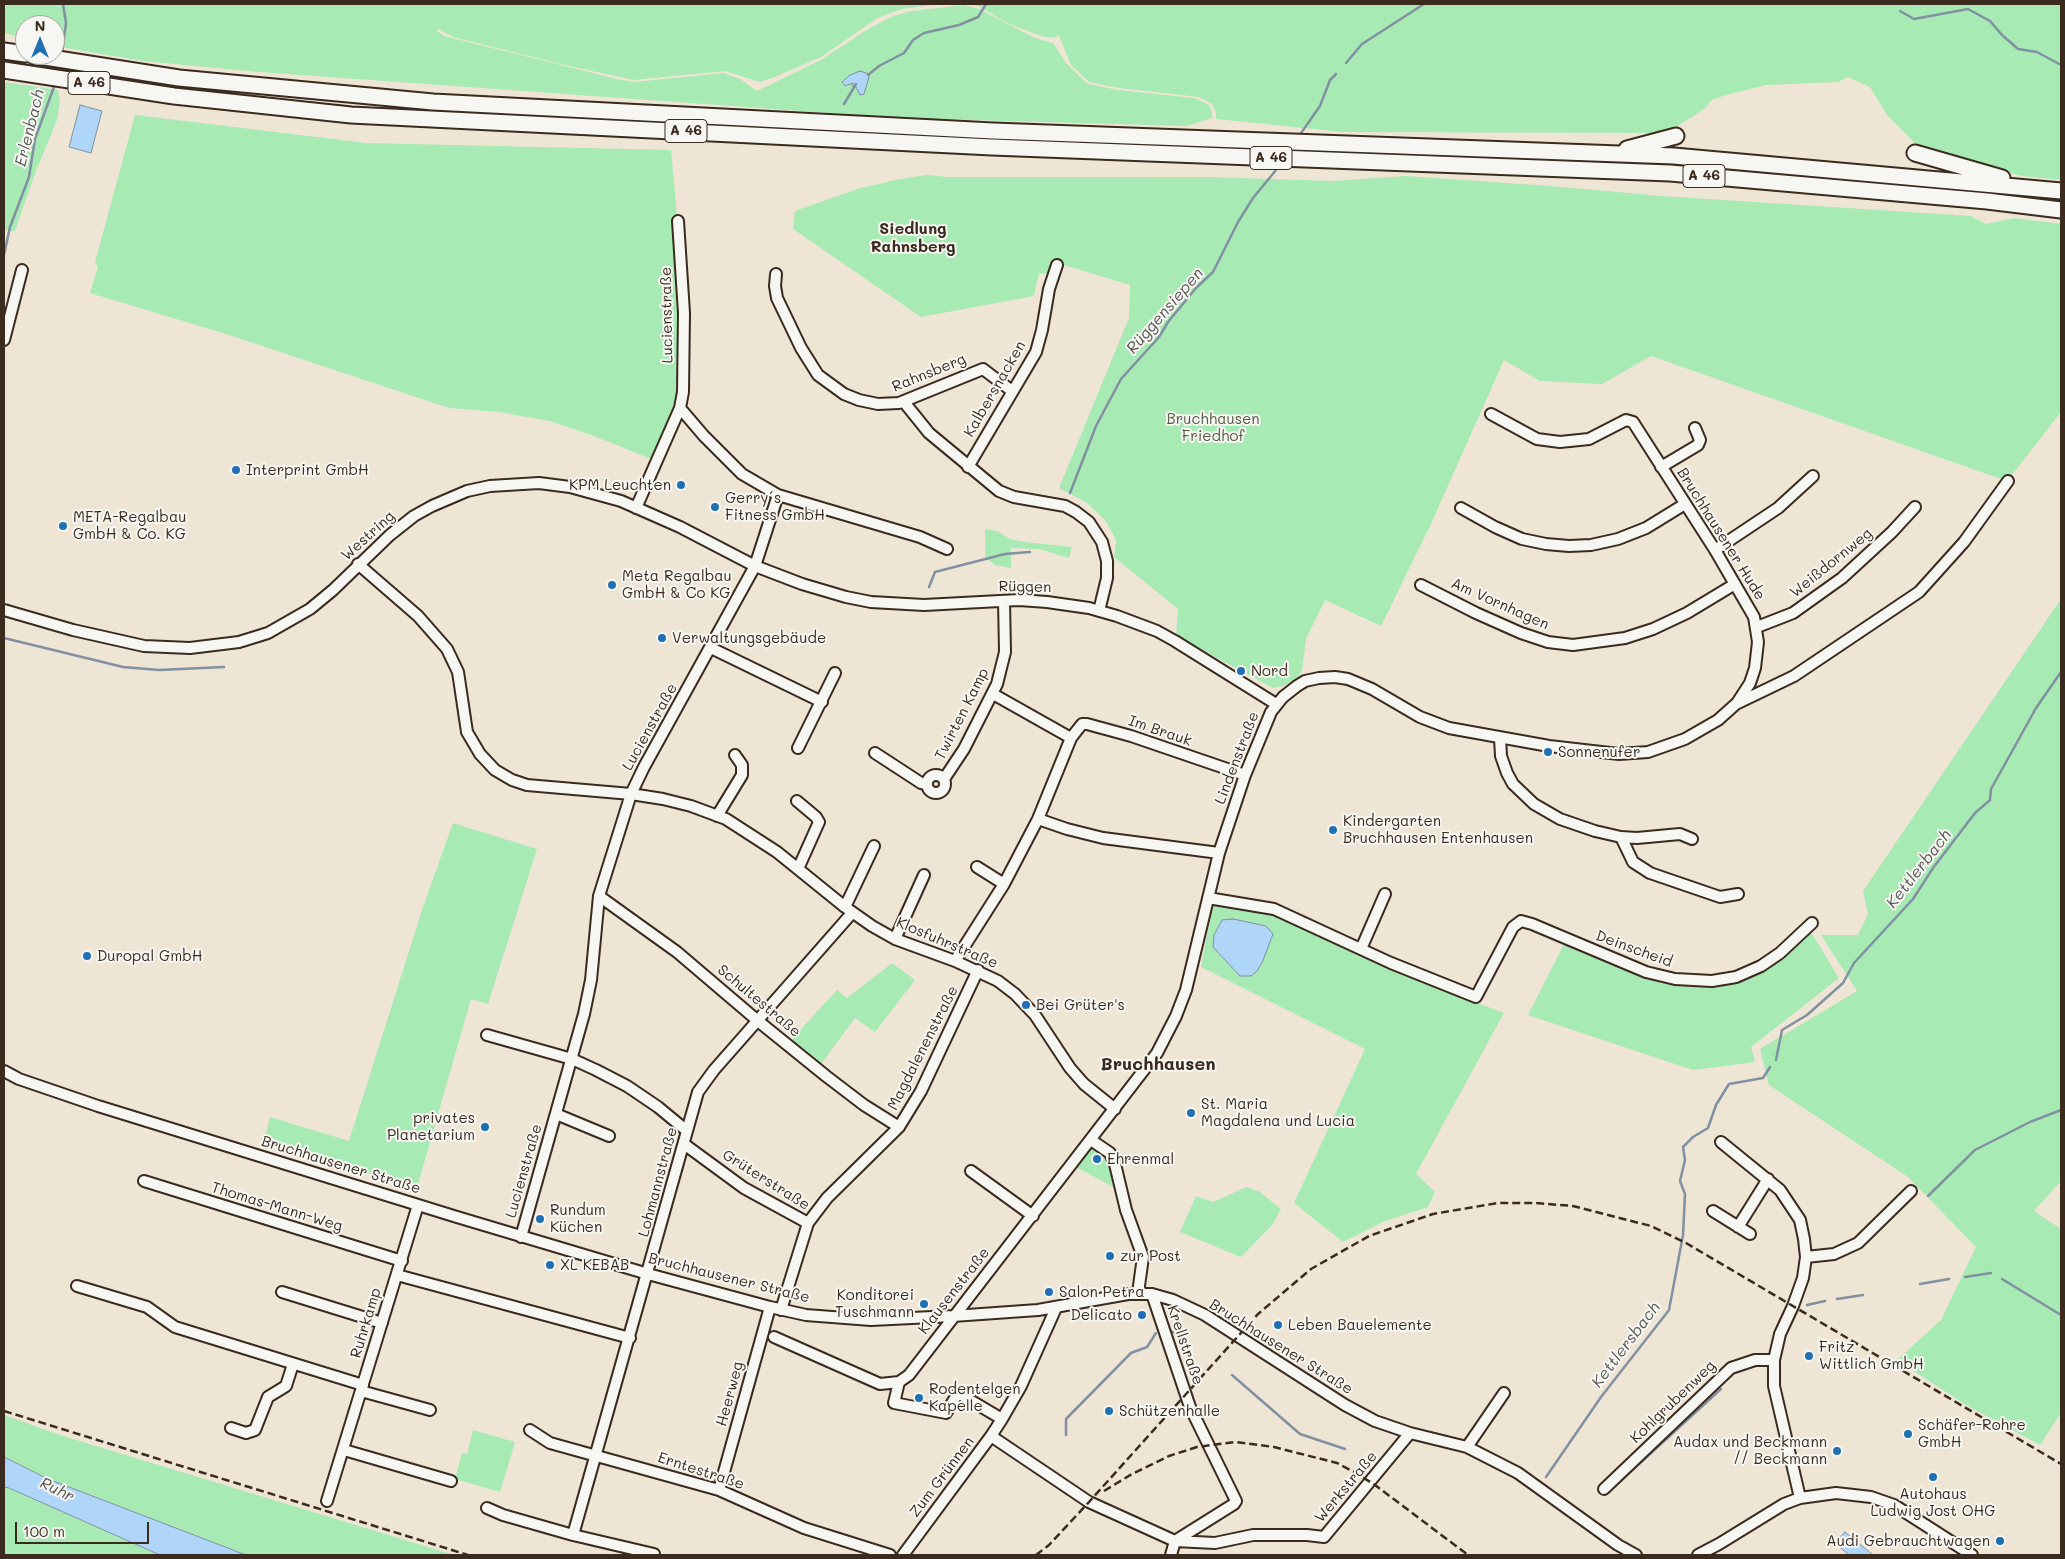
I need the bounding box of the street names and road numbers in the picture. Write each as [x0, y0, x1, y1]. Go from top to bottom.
road number: A 46 [68, 72, 110, 95]
road number: A 46 [665, 120, 707, 142]
road number: A 46 [1250, 146, 1292, 170]
road number: A 46 [1683, 165, 1725, 188]
street label: Lucienstraße [657, 267, 677, 363]
street label: Kalbersnacken [960, 338, 1030, 440]
street label: Rahnsberg [889, 350, 969, 396]
street label: Bruchhausener Hude [1673, 465, 1769, 603]
street label: Westring [338, 507, 398, 565]
street label: Weißdornweg [1786, 524, 1876, 602]
street label: Am Vornhagen [1448, 574, 1552, 634]
street label: Rüggen [998, 578, 1052, 596]
street label: Twirten Kamp [931, 665, 993, 763]
street label: Lucienstraße [619, 680, 681, 774]
street label: Lindenstraße [1211, 709, 1263, 807]
street label: Im Brauk [1126, 712, 1194, 750]
street label: Klosfuhrstraße [893, 913, 1001, 973]
street label: Deinscheid [1593, 927, 1675, 971]
street label: Schultestraße [714, 961, 804, 1041]
street label: Magdalenenstraße [884, 983, 962, 1113]
street label: Lucienstraße [502, 1122, 546, 1220]
street label: Lohmannstraße [635, 1125, 681, 1239]
street label: Bruchhausener Straße [259, 1132, 423, 1198]
street label: Grüterstraße [719, 1146, 813, 1214]
street label: Thomas-Mann-Weg [209, 1179, 345, 1235]
street label: Klausenstraße [915, 1244, 993, 1338]
street label: Bruchhausener Straße [647, 1249, 811, 1307]
street label: Ruhrkamp [347, 1286, 385, 1360]
street label: Bruchhausener Straße [1206, 1296, 1356, 1398]
street label: Krellstraße [1163, 1303, 1207, 1387]
street label: Kohlgrubenweg [1627, 1357, 1719, 1447]
street label: Heerweg [713, 1360, 747, 1428]
street label: Zum Grünnen [906, 1433, 978, 1521]
street label: Werkstraße [1311, 1448, 1381, 1526]
street label: Erntestraße [655, 1449, 747, 1493]

